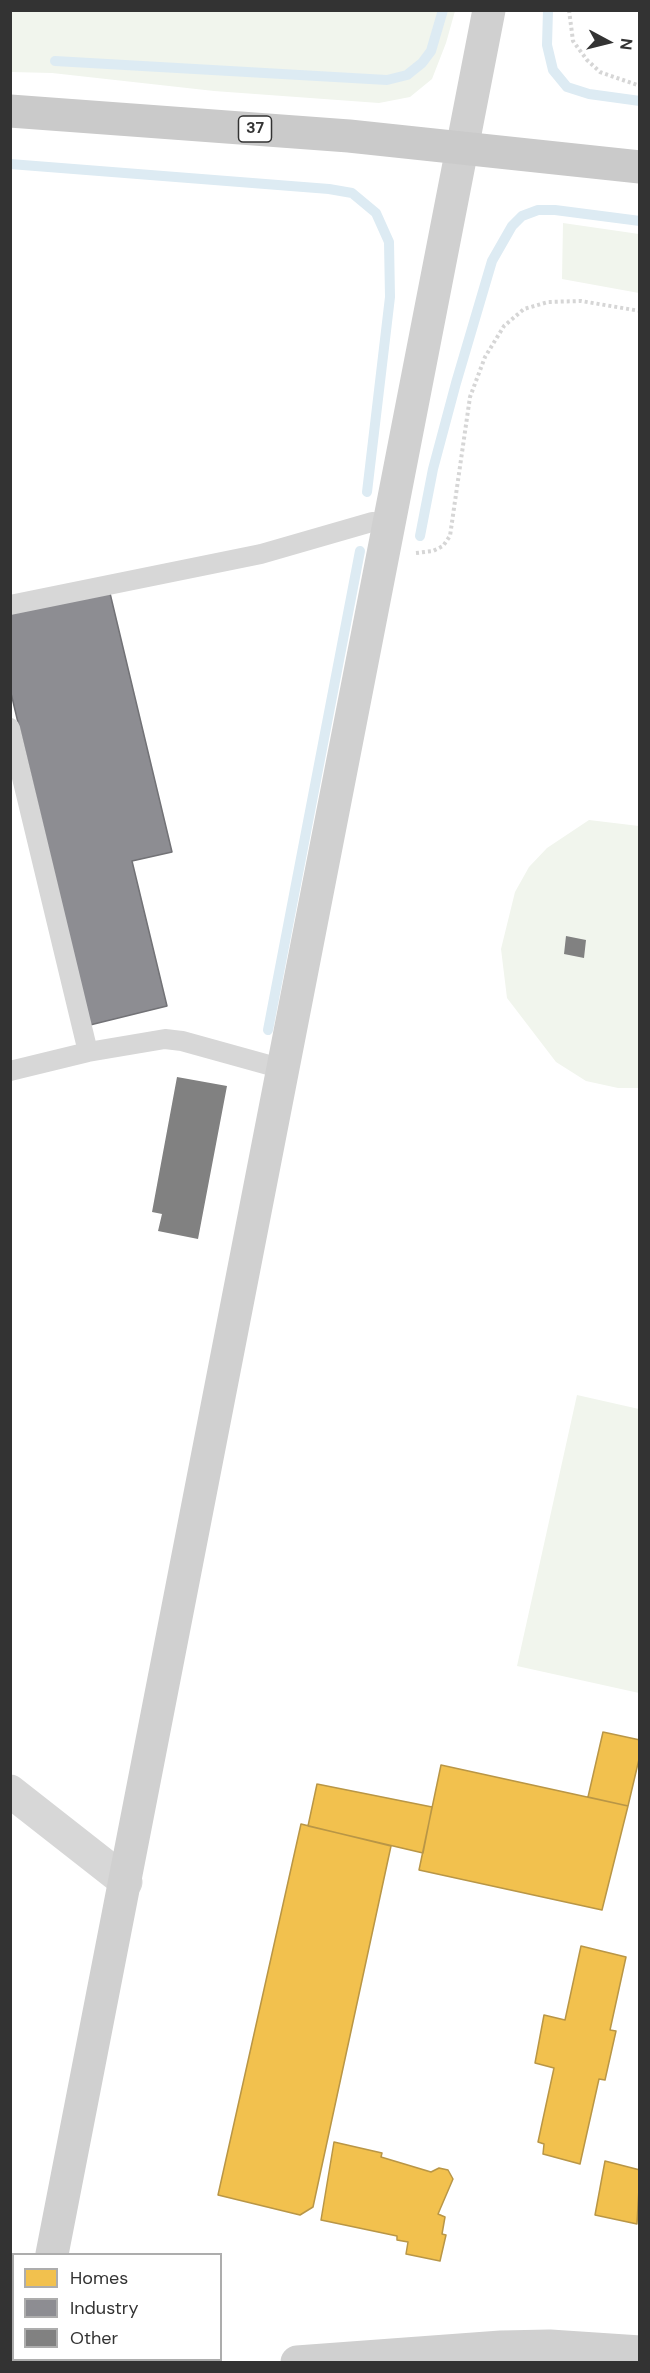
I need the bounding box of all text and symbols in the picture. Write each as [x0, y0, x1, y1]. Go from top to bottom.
north arrow [578, 12, 638, 72]
text: N [615, 37, 637, 51]
road number: 37 [238, 116, 272, 142]
legend [12, 2253, 222, 2361]
text: Homes [70, 2266, 128, 2290]
text: Industry [70, 2296, 139, 2320]
text: Other [70, 2326, 118, 2350]

